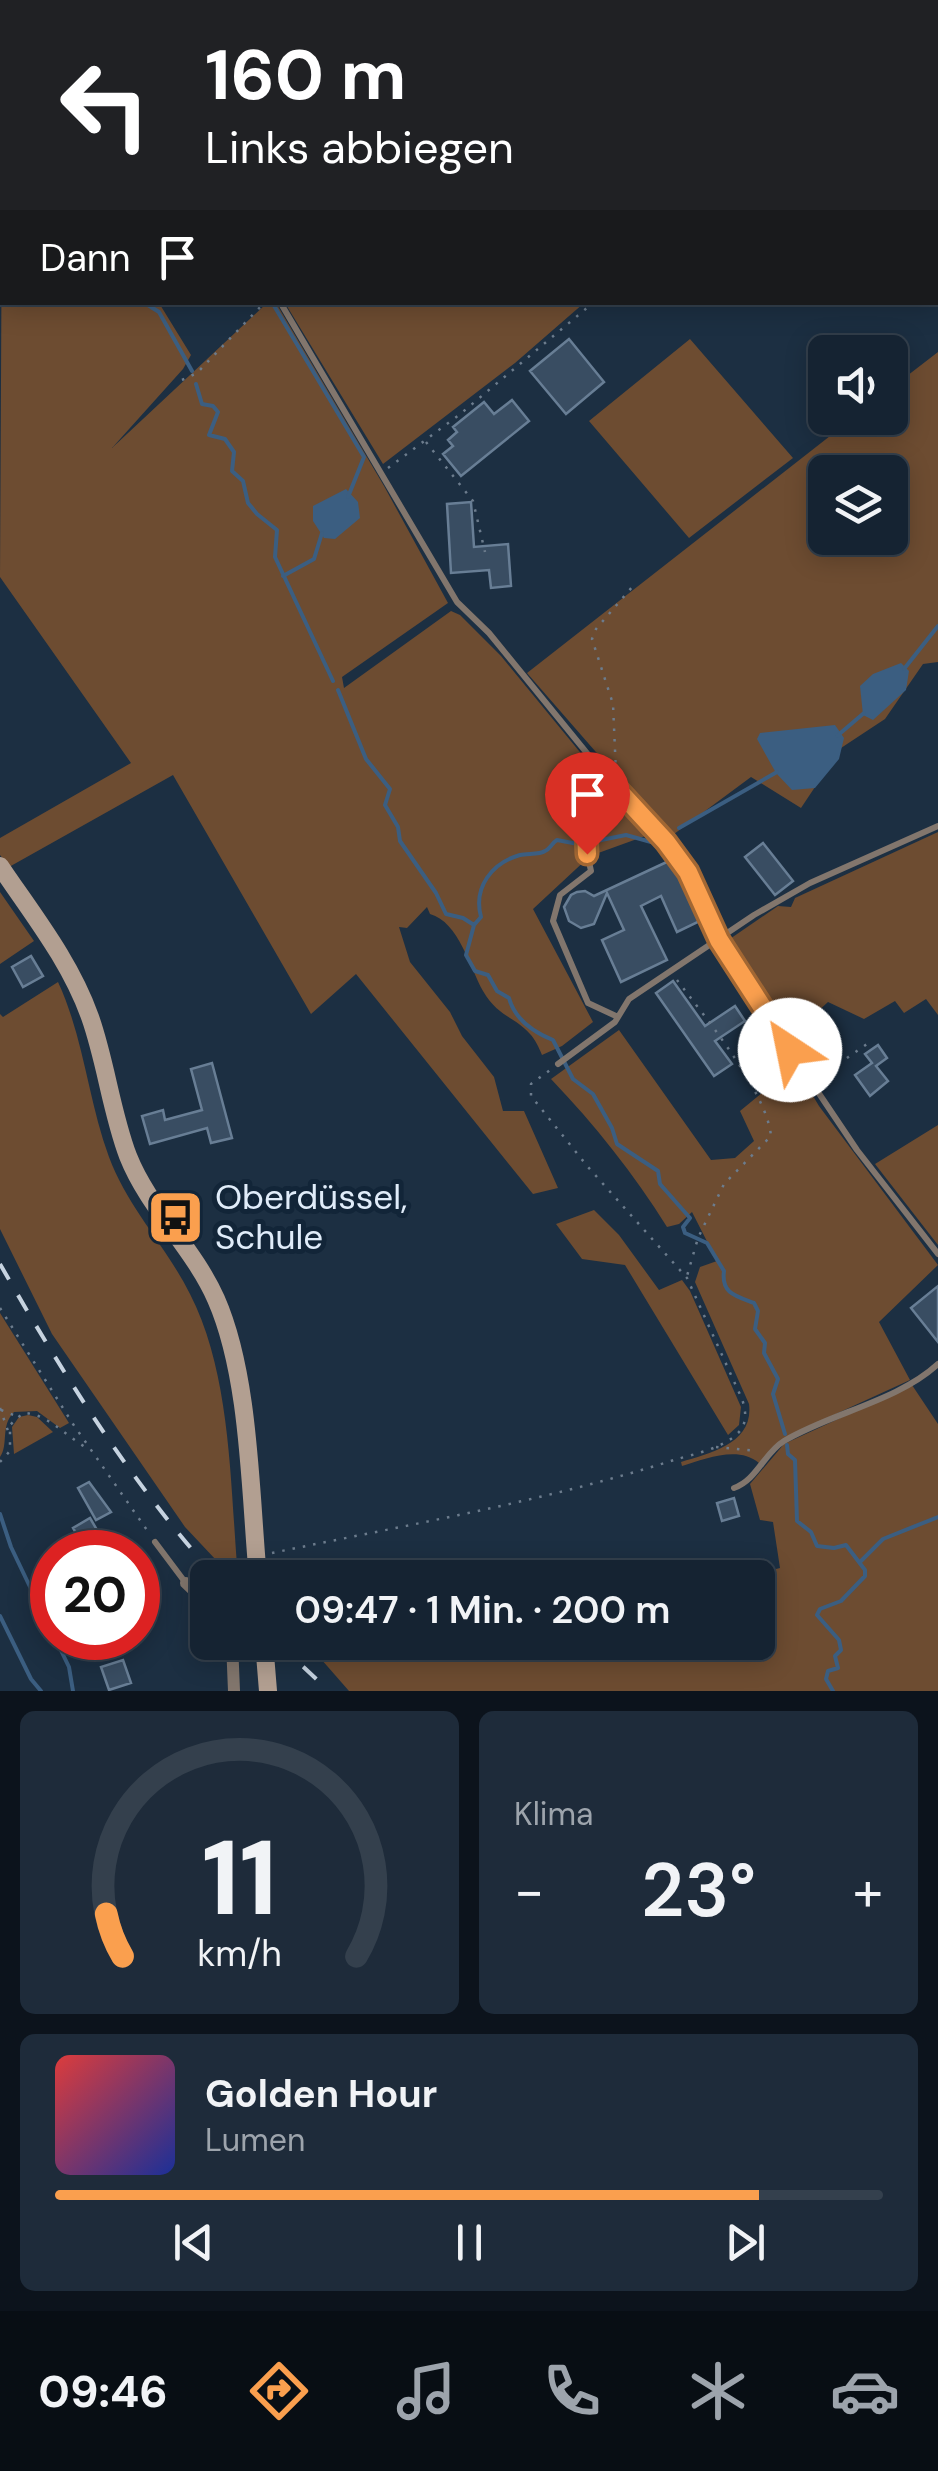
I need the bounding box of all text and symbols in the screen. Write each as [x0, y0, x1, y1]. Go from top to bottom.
text: 160 m [205, 30, 406, 121]
icon: left [40, 40, 170, 170]
text: Links abbiegen [205, 118, 514, 177]
icon: arrive [150, 230, 205, 285]
text: Dann [40, 233, 130, 283]
map controls [808, 335, 908, 555]
button: sound [808, 335, 908, 435]
button: layers [808, 455, 908, 555]
pin [545, 752, 630, 855]
icon: arrive [560, 767, 615, 822]
position arrow [738, 998, 842, 1102]
place label: Oberdüssel, Schule [215, 1174, 407, 1260]
bus stop icon: Oberdüssel, Schule [146, 1187, 206, 1247]
speed limit sign: 20 [30, 1530, 160, 1660]
text: 09:47 · 1 Min. · 200 m [294, 1585, 671, 1635]
text: Klima [514, 1793, 593, 1835]
text: 11 [202, 1811, 277, 1946]
text: 23° [641, 1842, 756, 1939]
text: − [514, 1855, 544, 1927]
text: + [853, 1855, 883, 1927]
text: km/h [197, 1931, 282, 1977]
text: Golden Hour [205, 2069, 437, 2119]
text: Lumen [205, 2119, 305, 2161]
icon: previous [166, 2215, 221, 2270]
icon: pause [442, 2215, 497, 2270]
icon: next [718, 2215, 773, 2270]
icon: directions [244, 2356, 314, 2426]
icon: music [391, 2356, 461, 2426]
icon: phone [537, 2356, 607, 2426]
icon: climate [683, 2356, 753, 2426]
icon: car [830, 2356, 900, 2426]
text: 09:46 [38, 2362, 168, 2421]

